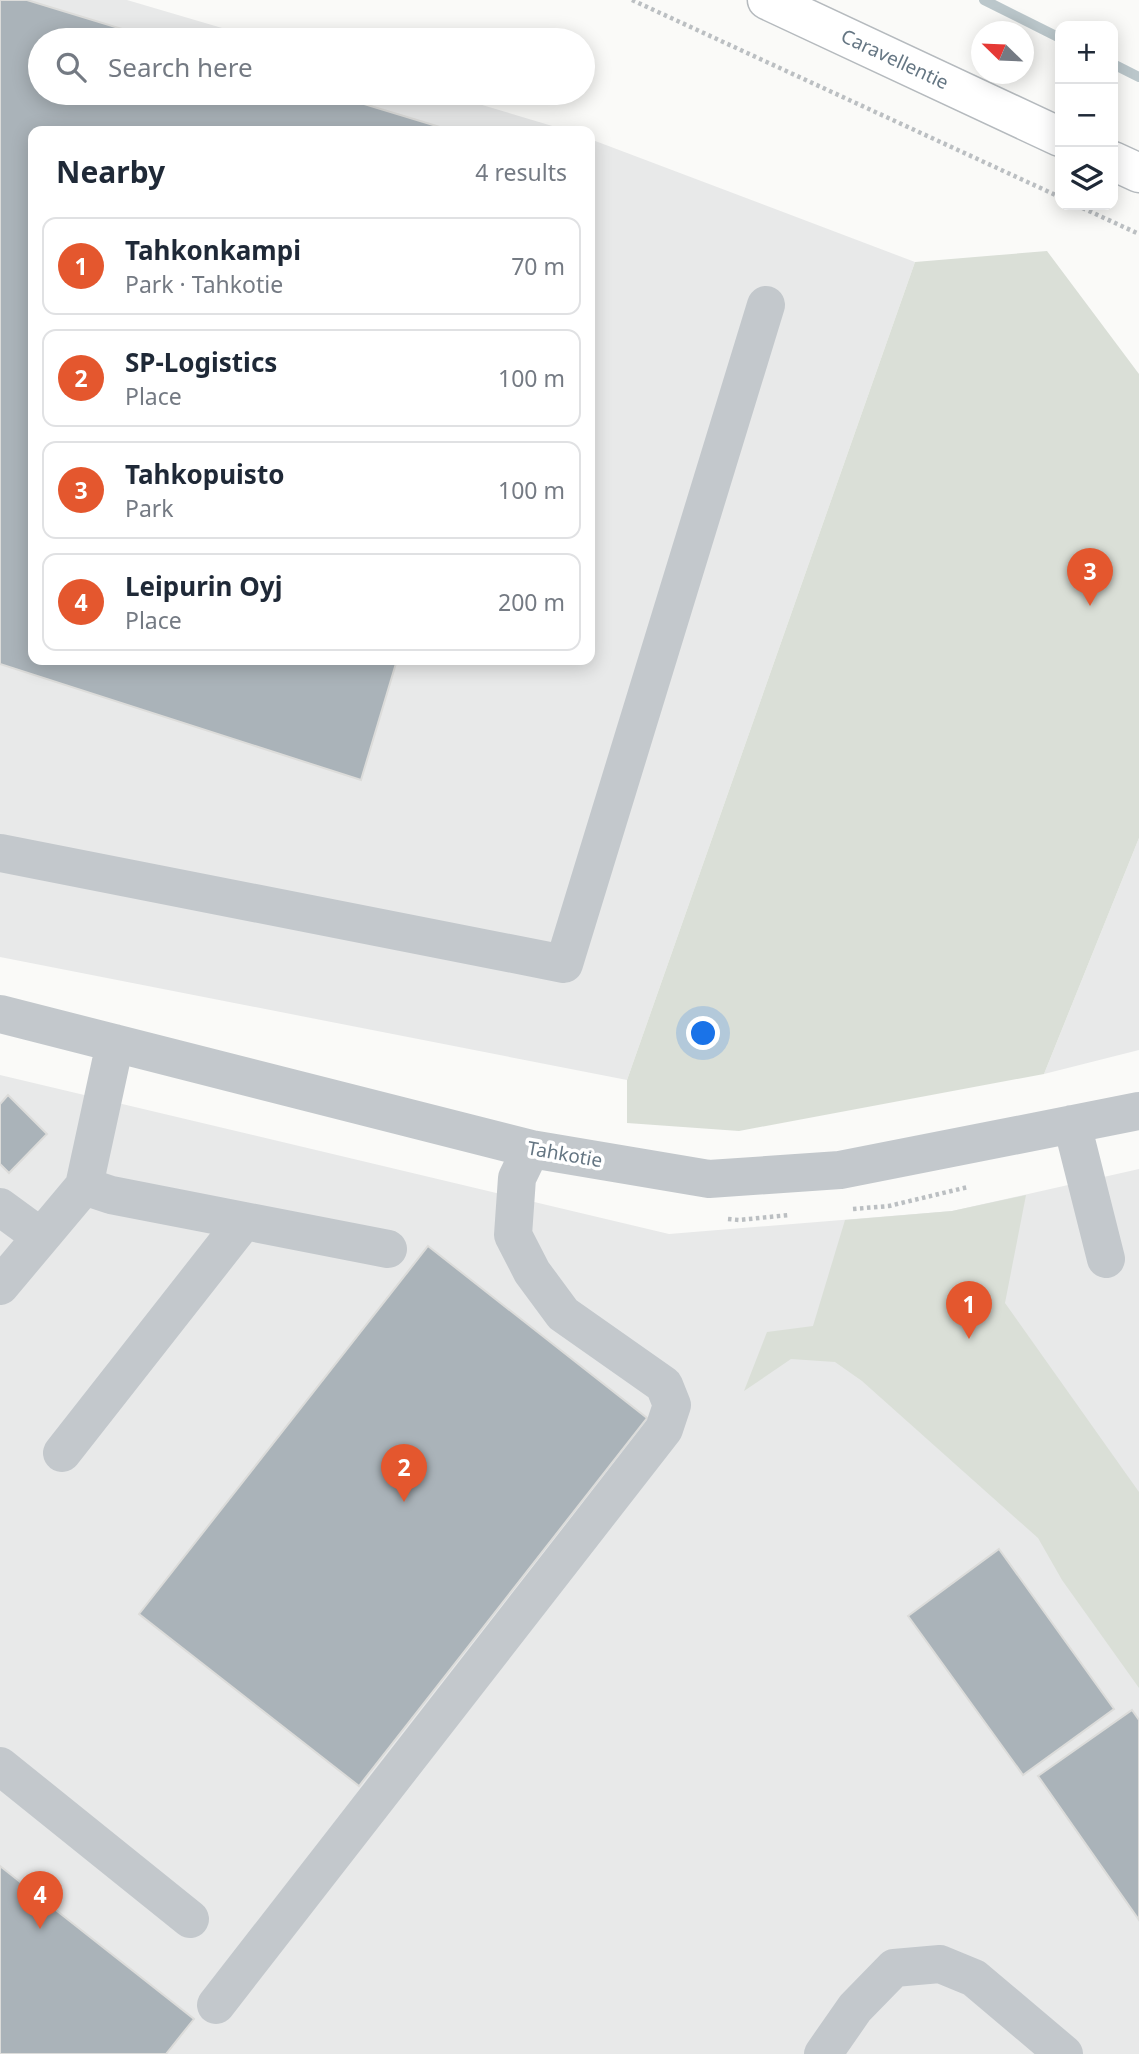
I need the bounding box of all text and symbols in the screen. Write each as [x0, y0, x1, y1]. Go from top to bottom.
north arrow [971, 21, 1034, 84]
map controls [1055, 21, 1118, 210]
button: + [1055, 21, 1118, 84]
street label: Caravellentie [837, 23, 953, 95]
search box [28, 28, 595, 105]
icon: search [52, 48, 90, 86]
text: Search here [108, 49, 253, 85]
button: − [1055, 84, 1118, 147]
button: layers [1055, 147, 1118, 210]
text: Nearby [56, 151, 165, 192]
text: 4 results [475, 156, 567, 188]
text: Tahkonkampi [125, 232, 301, 268]
text: 1 [74, 250, 88, 282]
text: 70 m [511, 250, 565, 282]
text: Park · Tahkotie [125, 268, 283, 300]
text: SP-Logistics [125, 344, 277, 380]
text: 2 [74, 362, 88, 394]
text: 100 m [498, 362, 565, 394]
text: Place [125, 380, 182, 412]
text: Tahkopuisto [125, 456, 284, 492]
text: 3 [74, 474, 88, 506]
text: 100 m [498, 474, 565, 506]
text: Park [125, 492, 174, 524]
pin: 3 [1067, 548, 1113, 606]
text: Leipurin Oyj [125, 568, 282, 604]
text: 4 [74, 586, 88, 618]
text: 200 m [498, 586, 565, 618]
text: Place [125, 604, 182, 636]
your location [686, 1016, 720, 1050]
street label: Tahkotie [526, 1135, 604, 1173]
pin: 1 [946, 1281, 992, 1339]
pin: 2 [381, 1444, 427, 1502]
pin: 4 [17, 1871, 63, 1929]

